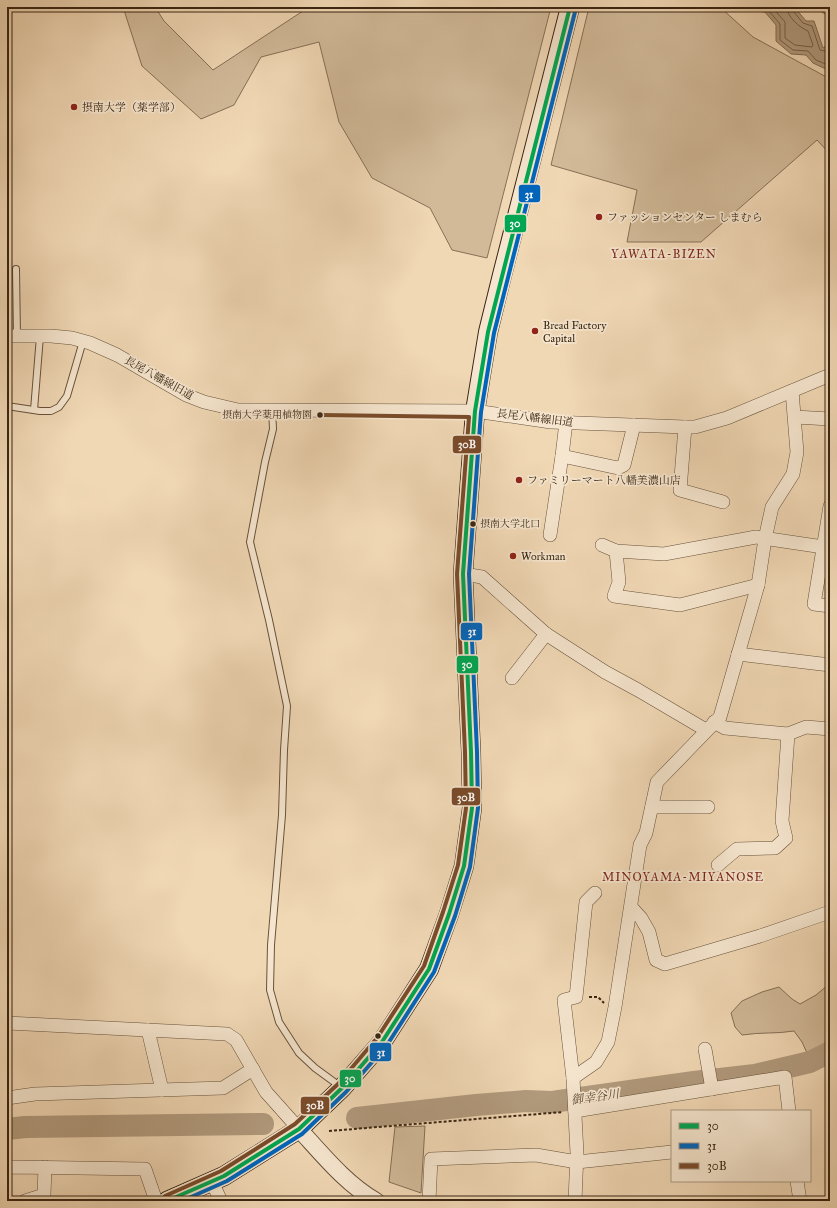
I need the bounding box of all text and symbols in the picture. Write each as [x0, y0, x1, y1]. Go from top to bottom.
place label: 摂南大学（薬学部） [82, 101, 181, 114]
marker: 摂南大学（薬学部） [69, 102, 79, 112]
line badge: 31 [518, 184, 541, 203]
text: 31 [525, 188, 534, 202]
place label: ファッションセンター しまむら [607, 211, 763, 224]
marker: ファッションセンター しまむら [594, 212, 604, 222]
line badge: 30 [504, 214, 527, 233]
text: 30 [510, 217, 521, 231]
district label: YAWATA-BIZEN [611, 247, 717, 261]
place label: Bread Factory Capital [543, 319, 607, 345]
marker: Bread Factory Capital [530, 326, 540, 336]
street label: 長尾八幡線旧道 [122, 354, 196, 402]
street label: 長尾八幡線旧道 [496, 407, 574, 429]
place label: 摂南大学薬用植物園 [222, 409, 312, 421]
marker: 摂南大学薬用植物園 [315, 410, 325, 420]
line badge: 30B [452, 435, 482, 454]
text: 30B [458, 438, 476, 452]
place label: ファミリーマート八幡美濃山店 [527, 474, 681, 487]
marker: ファミリーマート八幡美濃山店 [514, 475, 524, 485]
place label: 摂南大学北口 [480, 518, 540, 530]
marker: 摂南大学北口 [468, 519, 478, 529]
place label: Workman [521, 550, 566, 563]
marker: Workman [508, 551, 518, 561]
line badge: 31 [460, 622, 483, 641]
text: 31 [468, 625, 477, 639]
line badge: 30 [456, 655, 479, 674]
text: 30 [462, 658, 473, 672]
line badge: 30B [451, 787, 481, 806]
text: 30B [457, 791, 475, 805]
district label: MINOYAMA-MIYANOSE [602, 870, 764, 884]
unlabelled marker [373, 1031, 383, 1041]
line badge: 31 [369, 1042, 392, 1062]
text: 31 [377, 1046, 386, 1060]
line badge: 30 [339, 1069, 362, 1088]
text: 30 [345, 1072, 356, 1086]
water label: 御幸谷川 [570, 1086, 622, 1107]
line badge: 30B [300, 1096, 330, 1115]
text: 30B [306, 1099, 324, 1113]
legend [671, 1110, 811, 1182]
text: 30 [707, 1119, 719, 1133]
text: 31 [707, 1139, 717, 1153]
text: 30B [707, 1159, 727, 1173]

